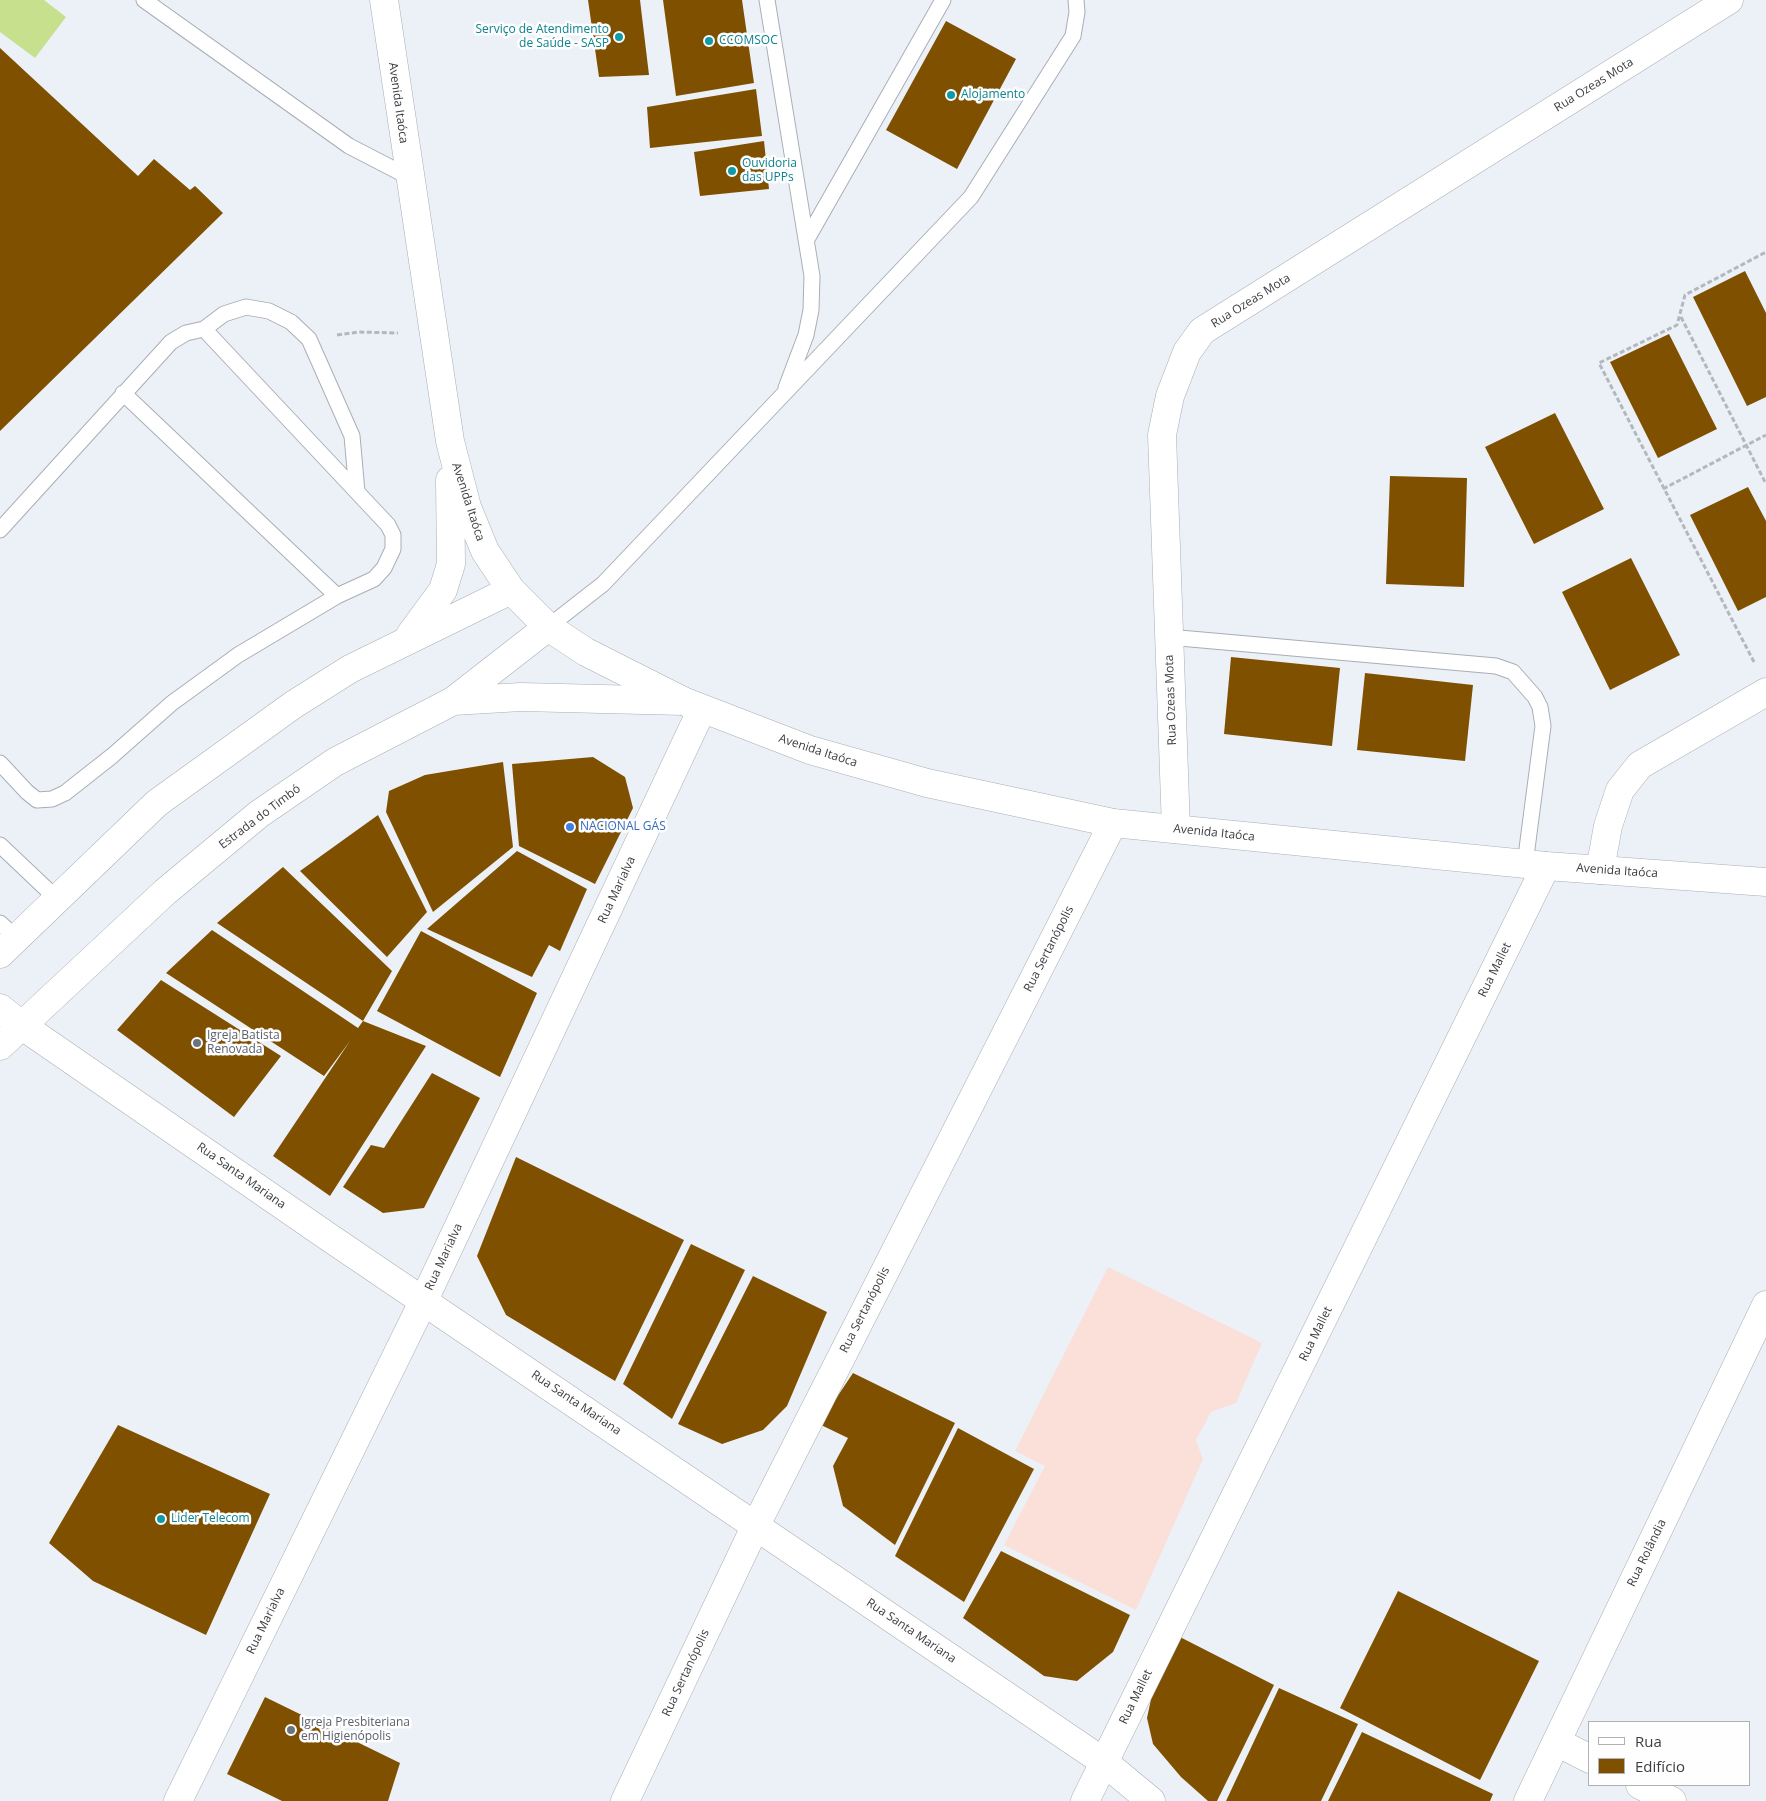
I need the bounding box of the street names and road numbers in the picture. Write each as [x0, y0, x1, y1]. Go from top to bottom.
street label: Rua Ozeas Mota [1552, 55, 1636, 115]
street label: Avenida Itaóca [385, 62, 411, 144]
street label: Rua Ozeas Mota [1209, 271, 1293, 331]
street label: Avenida Itaóca [449, 461, 487, 543]
street label: Rua Ozeas Mota [1162, 654, 1180, 746]
street label: Avenida Itaóca [777, 732, 859, 770]
street label: Estrada do Timbó [216, 782, 304, 852]
street label: Avenida Itaóca [1173, 822, 1255, 844]
street label: Rua Marialva [595, 854, 639, 926]
street label: Avenida Itaóca [1576, 861, 1658, 881]
street label: Rua Sertanópolis [1021, 904, 1077, 994]
street label: Rua Mallet [1476, 940, 1514, 1000]
street label: Rua Santa Mariana [194, 1140, 288, 1212]
street label: Rua Marialva [422, 1221, 466, 1293]
street label: Rua Sertanópolis [837, 1265, 893, 1355]
street label: Rua Mallet [1297, 1304, 1335, 1364]
street label: Rua Santa Mariana [528, 1368, 624, 1438]
street label: Rua Rolândia [1624, 1517, 1670, 1589]
street label: Rua Marialva [244, 1585, 288, 1657]
street label: Rua Santa Mariana [863, 1596, 959, 1666]
street label: Rua Sertanópolis [659, 1627, 713, 1719]
street label: Rua Mallet [1117, 1667, 1155, 1727]

